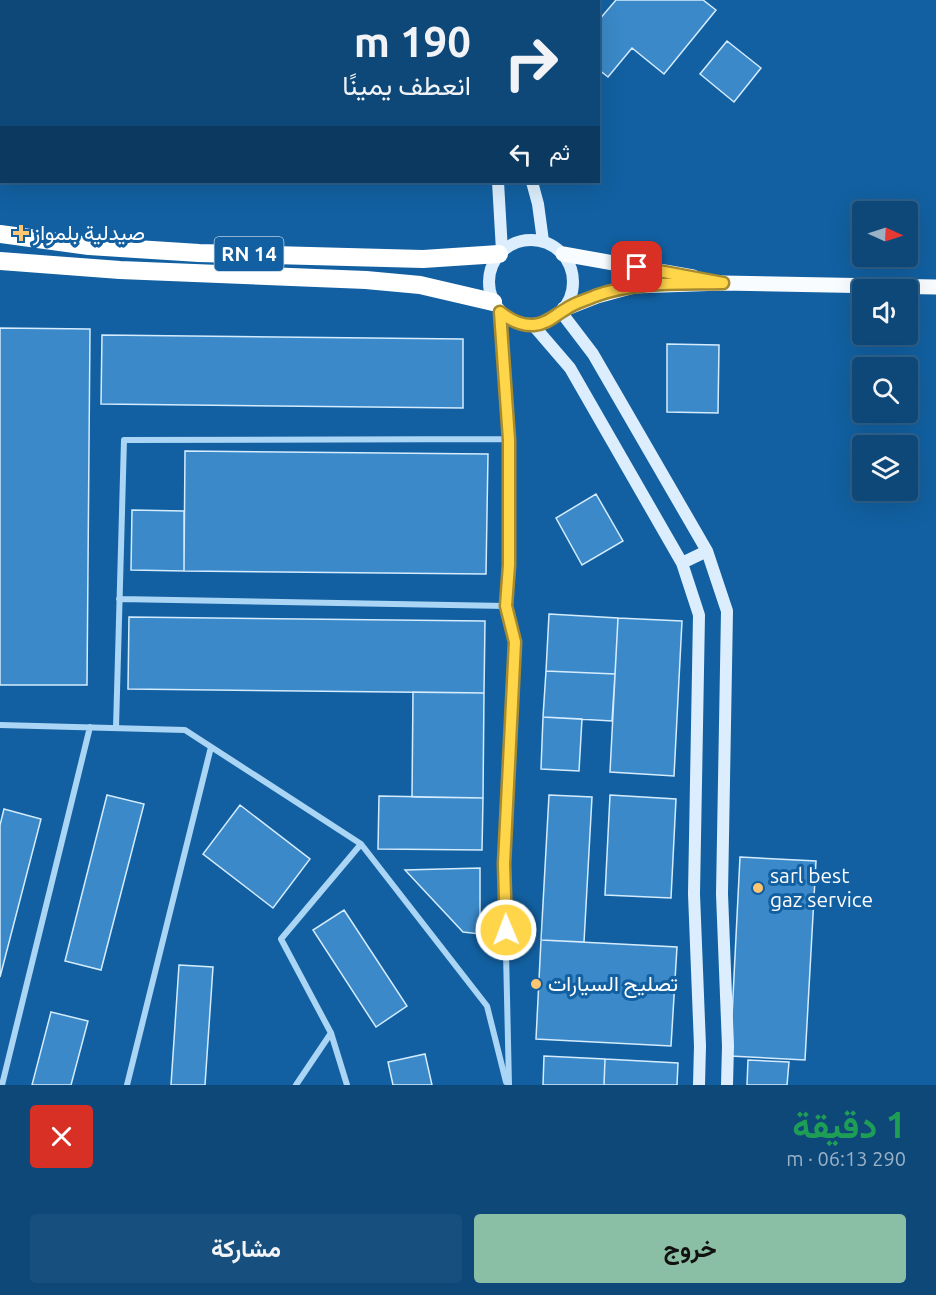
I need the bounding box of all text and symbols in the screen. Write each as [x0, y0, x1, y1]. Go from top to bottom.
text: 190 m [354, 18, 471, 65]
icon: right [492, 24, 570, 102]
text: انعطف يمينًا [342, 70, 471, 100]
icon: left [504, 138, 537, 171]
text: ثم [549, 139, 570, 164]
north arrow [852, 201, 918, 267]
map controls [852, 201, 918, 501]
place label: صيدلية بلمواز [32, 220, 145, 246]
marker: صيدلية بلمواز [14, 226, 28, 240]
road number: RN 14 [214, 237, 284, 271]
pin [611, 241, 662, 292]
icon: arrive [620, 250, 653, 283]
button: sound [852, 279, 918, 345]
button: search [852, 357, 918, 423]
button: layers [852, 435, 918, 501]
place label: sarl best gaz service [770, 863, 873, 911]
marker: sarl best gaz service [751, 881, 765, 895]
position arrow [474, 898, 538, 962]
place label: تصليح السيارات [548, 971, 678, 998]
marker: تصليح السيارات [529, 977, 543, 991]
text: 1 دقيقة [792, 1104, 906, 1145]
button: close [30, 1105, 93, 1168]
text: 290 m · 06:13 [786, 1147, 906, 1170]
button: مشاركة [30, 1214, 462, 1283]
button: خروج [474, 1214, 906, 1283]

